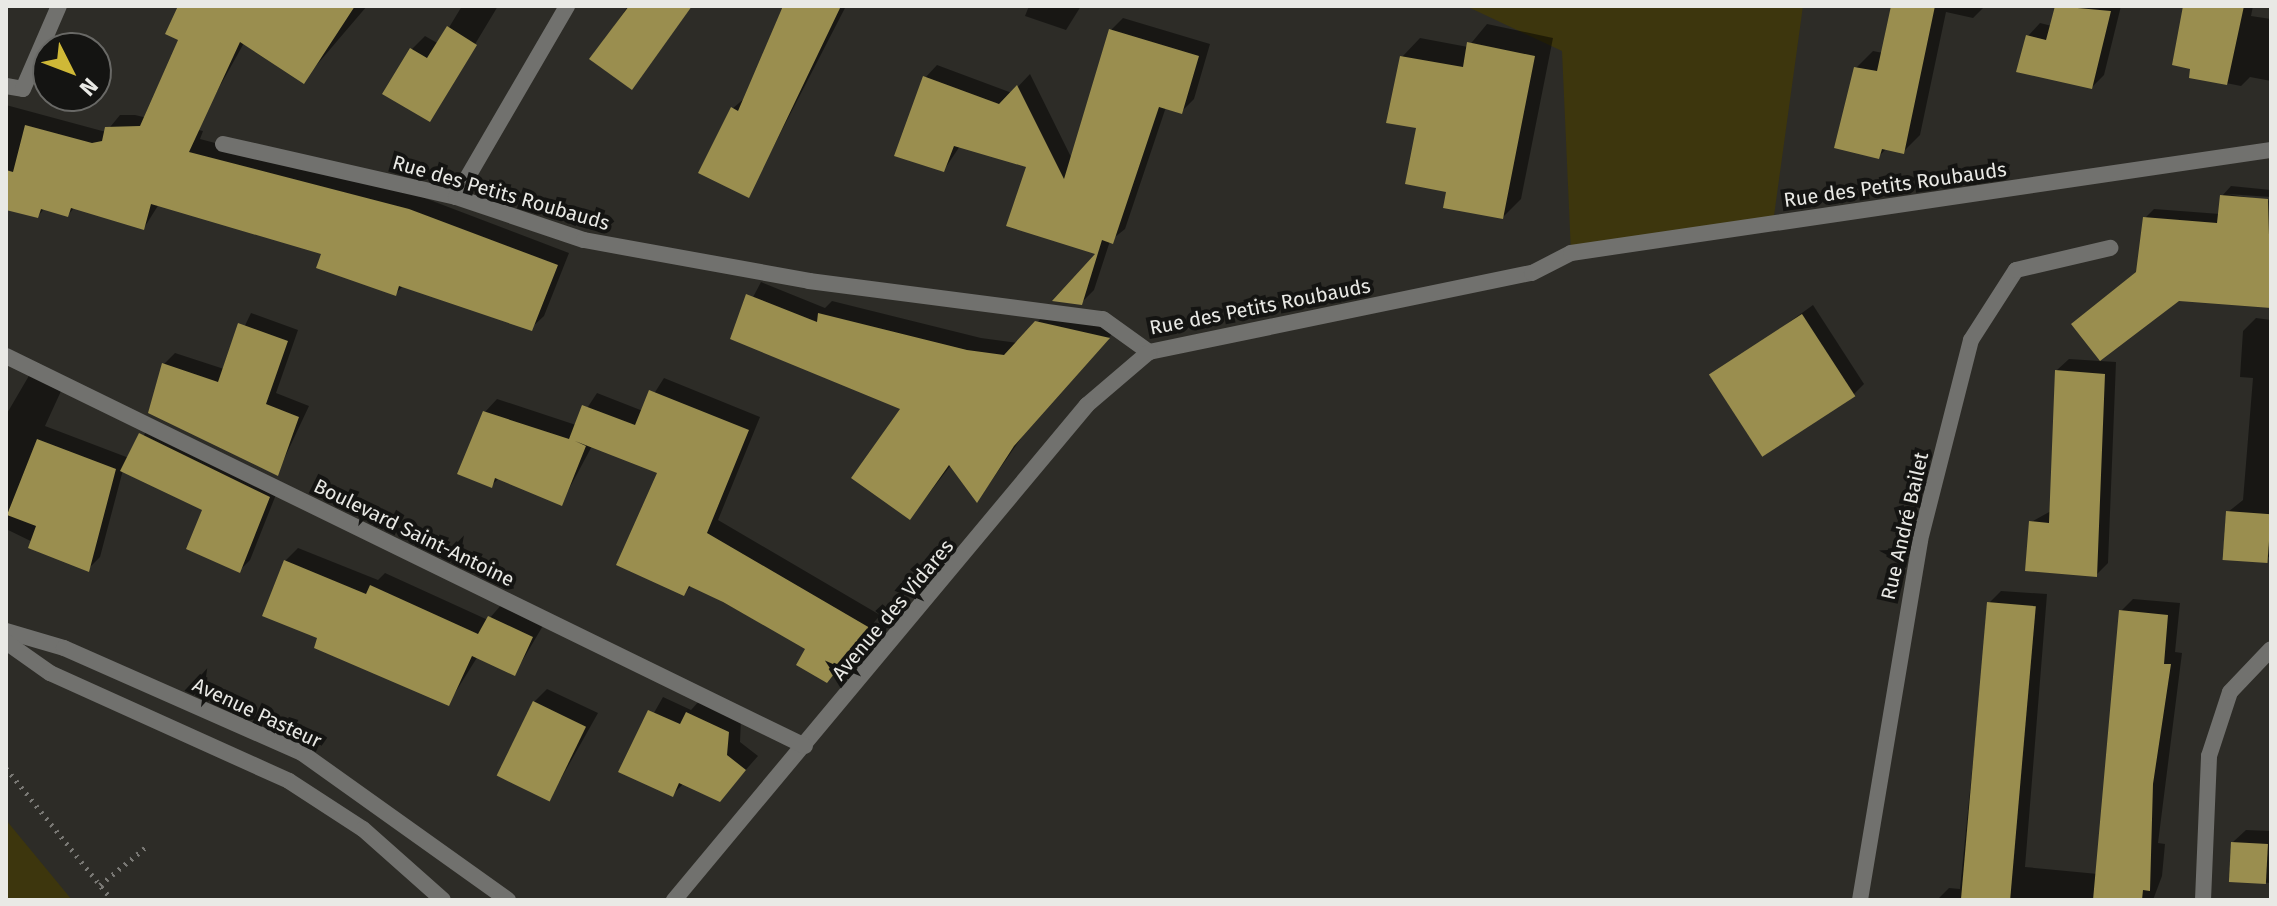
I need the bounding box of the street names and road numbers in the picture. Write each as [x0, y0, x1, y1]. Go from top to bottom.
street label: Rue des Petits Roubauds [390, 150, 612, 236]
street label: Rue des Petits Roubauds [1782, 157, 2008, 213]
street label: Rue des Petits Roubauds [1147, 274, 1373, 340]
street label: Rue André Bailet [1876, 450, 1934, 602]
street label: Boulevard Saint-Antoine [310, 474, 518, 592]
street label: Avenue des Vidares [827, 535, 959, 685]
street label: Avenue Pasteur [189, 673, 325, 753]

